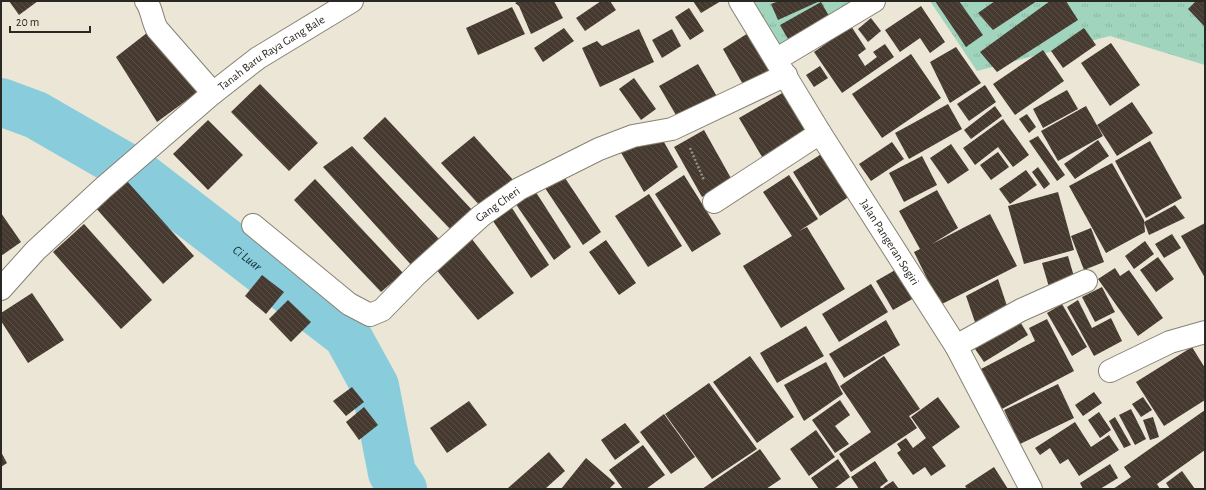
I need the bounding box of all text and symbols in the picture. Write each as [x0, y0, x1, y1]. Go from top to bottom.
scale bar [10, 8, 90, 34]
street label: Tanah Baru Raya Gang Bale [216, 13, 327, 93]
text: 20 m [16, 16, 39, 28]
street label: Gang Cheri [473, 184, 522, 224]
street label: Jalan Pangeran Sogiri [858, 197, 921, 287]
water label: Ci Luar [230, 243, 265, 274]

